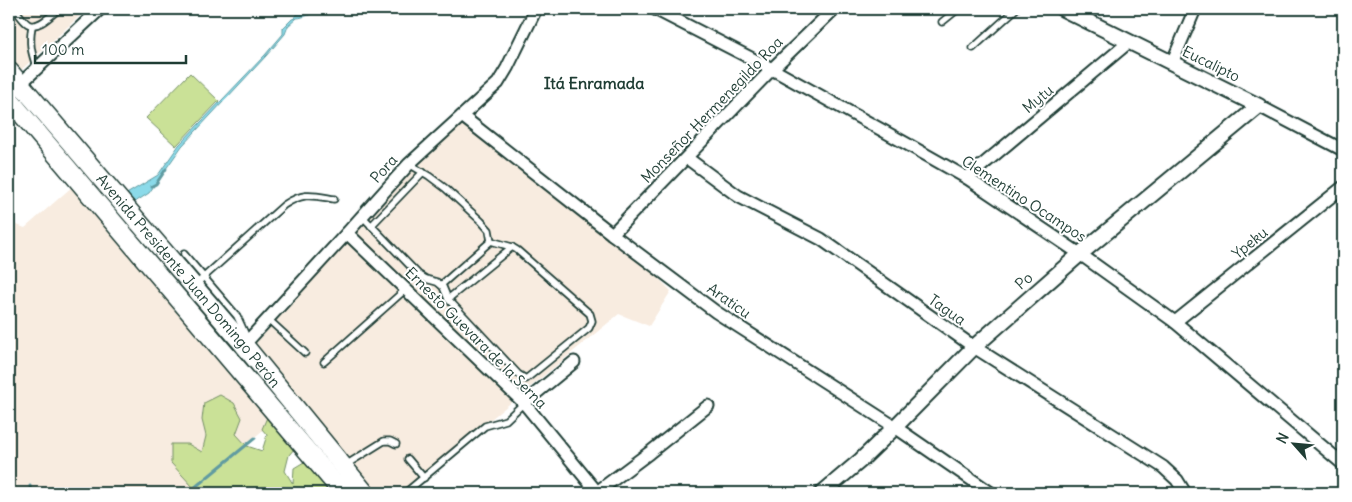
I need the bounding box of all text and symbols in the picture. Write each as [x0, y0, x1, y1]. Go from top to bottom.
scale bar [35, 32, 186, 64]
street label: Monseñor Hermenegildo Roa [637, 32, 787, 187]
text: 100 m [42, 40, 84, 59]
street label: Eucalipto [1179, 41, 1243, 86]
district label: Itá Enramada [544, 73, 644, 93]
street label: Mytu [1018, 80, 1057, 117]
street label: Pora [366, 150, 402, 187]
street label: Clementino Ocampos [958, 151, 1090, 246]
street label: Avenida Presidente Juan Domingo Perón [93, 170, 285, 391]
street label: Ypeku [1228, 222, 1272, 263]
street label: Ernesto Guevara de la Serna [402, 263, 551, 413]
street label: Po [1011, 268, 1036, 293]
street label: Araticu [704, 279, 755, 323]
street label: Tagua [925, 290, 970, 329]
north arrow [1270, 420, 1320, 470]
text: N [1272, 430, 1293, 446]

